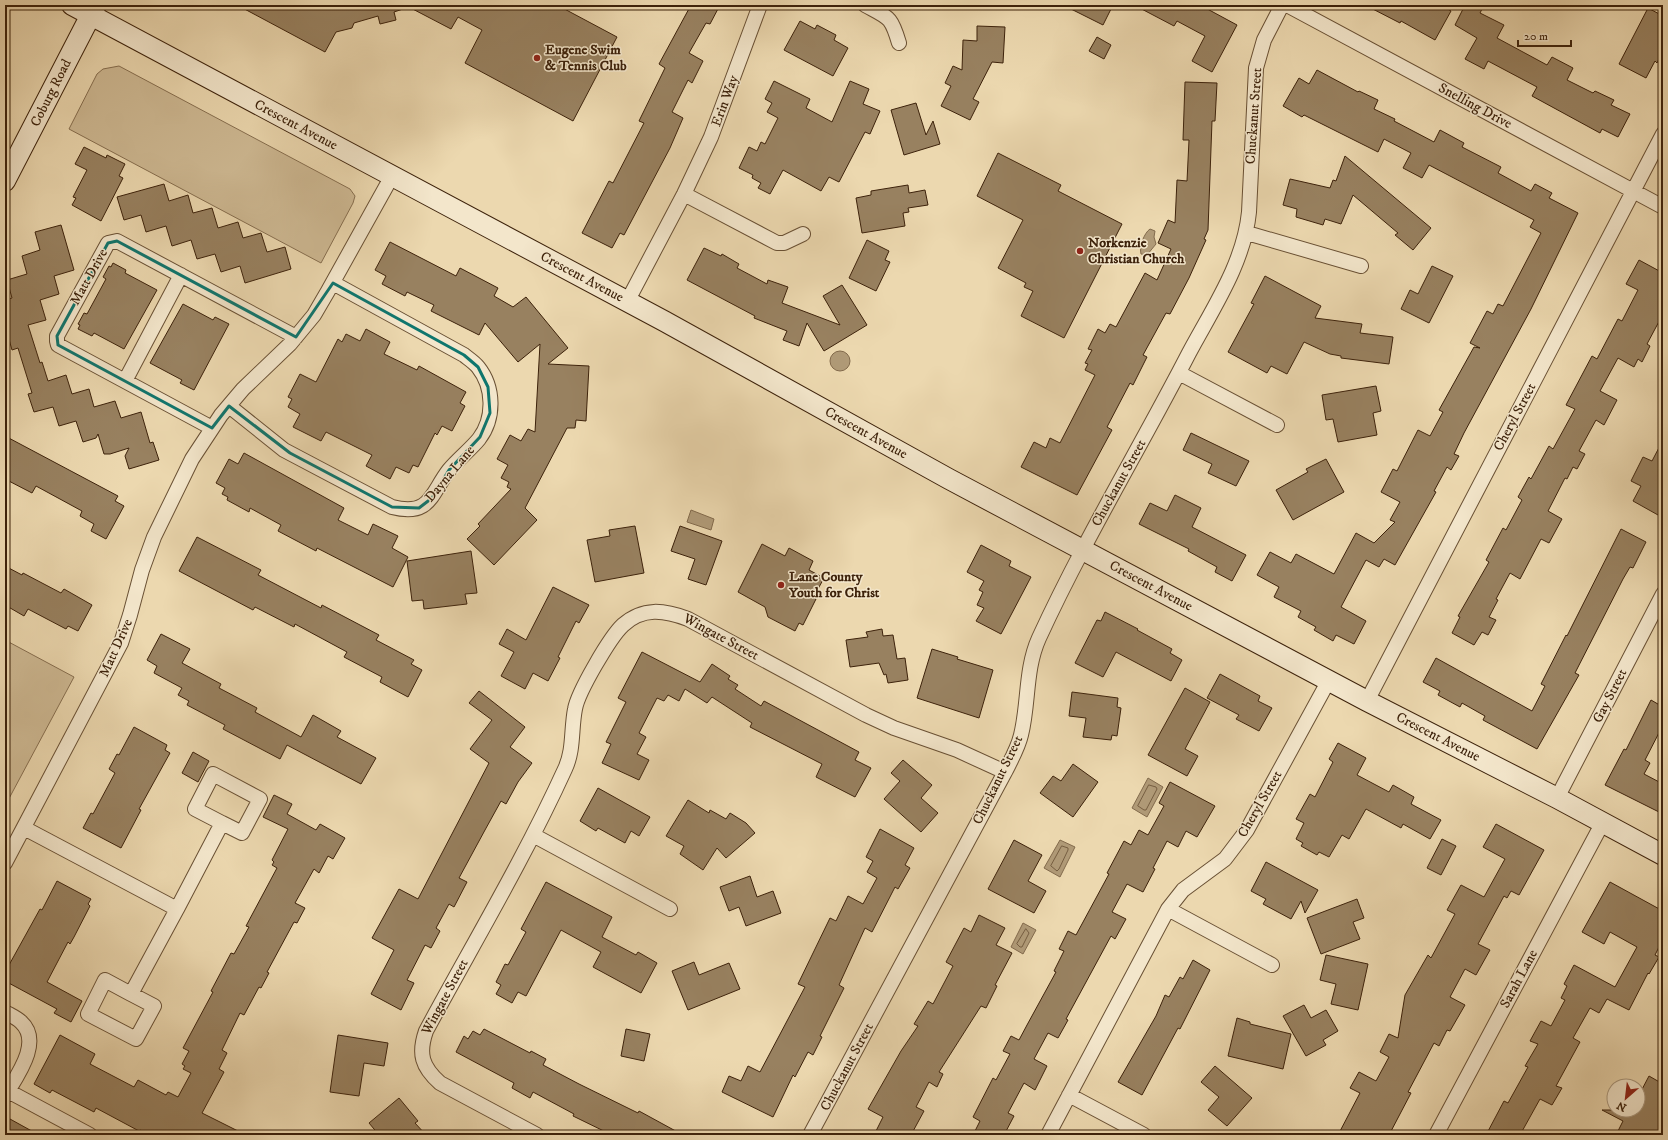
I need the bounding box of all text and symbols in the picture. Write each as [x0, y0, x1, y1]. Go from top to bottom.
scale bar [1518, 22, 1571, 48]
text: 20 m [1524, 29, 1548, 44]
place label: Eugene Swim & Tennis Club [545, 41, 627, 75]
marker: Eugene Swim & Tennis Club [532, 53, 542, 63]
street label: Coburg Road [26, 56, 76, 130]
street label: Chuckanut Street [1242, 67, 1266, 165]
street label: Erin Way [707, 72, 743, 129]
street label: Snelling Drive [1435, 79, 1515, 133]
street label: Crescent Avenue [251, 95, 341, 155]
place label: Norkenzie Christian Church [1088, 234, 1185, 268]
street label: Matt Drive [66, 245, 112, 308]
marker: Norkenzie Christian Church [1075, 246, 1085, 256]
street label: Crescent Avenue [537, 247, 627, 307]
street label: Cheryl Street [1490, 380, 1541, 454]
street label: Crescent Avenue [821, 403, 911, 463]
street label: Chuckanut Street [1088, 436, 1151, 530]
street label: Dayna Lane [421, 442, 479, 506]
street label: Crescent Avenue [1106, 556, 1196, 616]
place label: Lane County Youth for Christ [788, 568, 880, 602]
marker: Lane County Youth for Christ [776, 580, 786, 590]
street label: Wingate Street [679, 609, 762, 665]
street label: Matt Drive [95, 616, 137, 680]
street label: Gay Street [1589, 665, 1632, 726]
street label: Crescent Avenue [1393, 708, 1483, 766]
street label: Chuckanut Street [969, 732, 1028, 827]
street label: Cheryl Street [1234, 767, 1287, 841]
street label: Sarah Lane [1496, 946, 1542, 1011]
street label: Wingate Street [417, 956, 473, 1039]
street label: Chuckanut Street [816, 1020, 878, 1114]
north arrow [1606, 1078, 1646, 1118]
text: N [1615, 1098, 1629, 1114]

